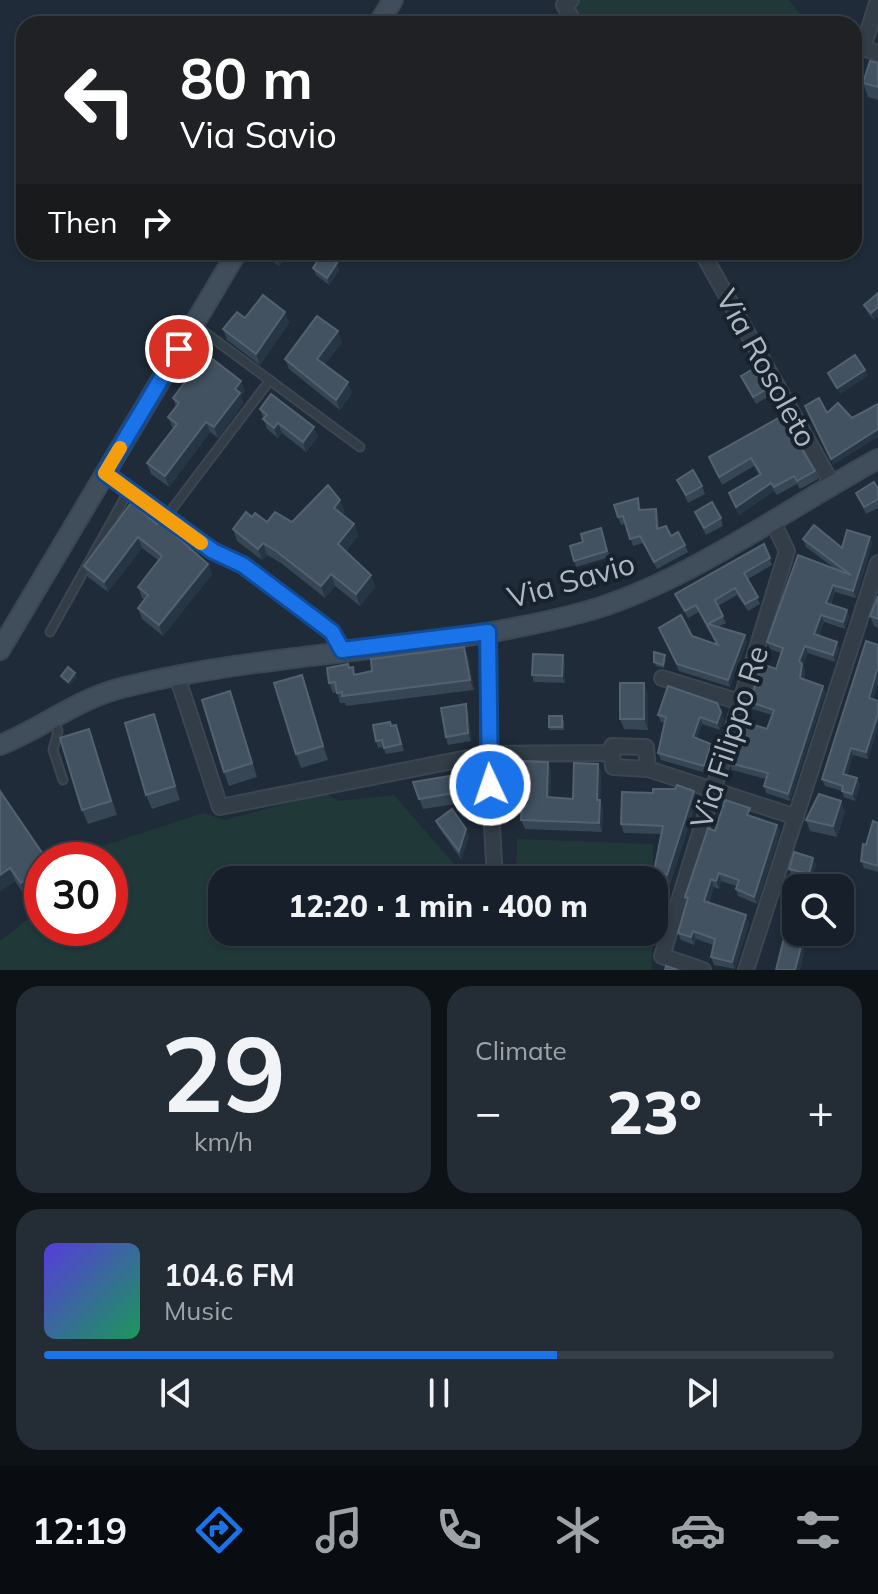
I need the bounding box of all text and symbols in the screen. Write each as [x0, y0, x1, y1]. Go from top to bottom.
text: 80 m [180, 43, 313, 113]
icon: left [48, 48, 152, 152]
text: Via Savio [180, 112, 337, 157]
icon: right [134, 200, 178, 244]
text: Then [48, 203, 118, 241]
street label: Via Rosoleto [708, 283, 826, 453]
pin [145, 315, 213, 383]
icon: arrive [157, 327, 201, 371]
street label: Via Savio [503, 544, 639, 616]
street label: Via Filippo Re [682, 641, 776, 833]
position arrow [448, 743, 532, 827]
speed limit sign: 30 [24, 842, 128, 946]
map controls [782, 874, 854, 946]
button: search [782, 874, 854, 946]
text: 12:20 · 1 min · 400 m [288, 887, 588, 925]
text: 29 [161, 1007, 286, 1138]
text: Climate [475, 1034, 567, 1067]
text: 23° [607, 1074, 702, 1149]
text: − [475, 1084, 501, 1139]
text: + [808, 1084, 834, 1139]
text: km/h [194, 1125, 253, 1158]
text: 104.6 FM [164, 1256, 295, 1294]
text: Music [164, 1294, 233, 1327]
icon: previous [154, 1371, 198, 1415]
icon: pause [417, 1371, 461, 1415]
icon: next [680, 1371, 724, 1415]
icon: directions [191, 1502, 247, 1558]
icon: music [311, 1502, 367, 1558]
icon: phone [431, 1502, 487, 1558]
icon: climate [550, 1502, 606, 1558]
icon: car [670, 1502, 726, 1558]
icon: filters [790, 1502, 846, 1558]
text: 12:19 [32, 1508, 127, 1553]

